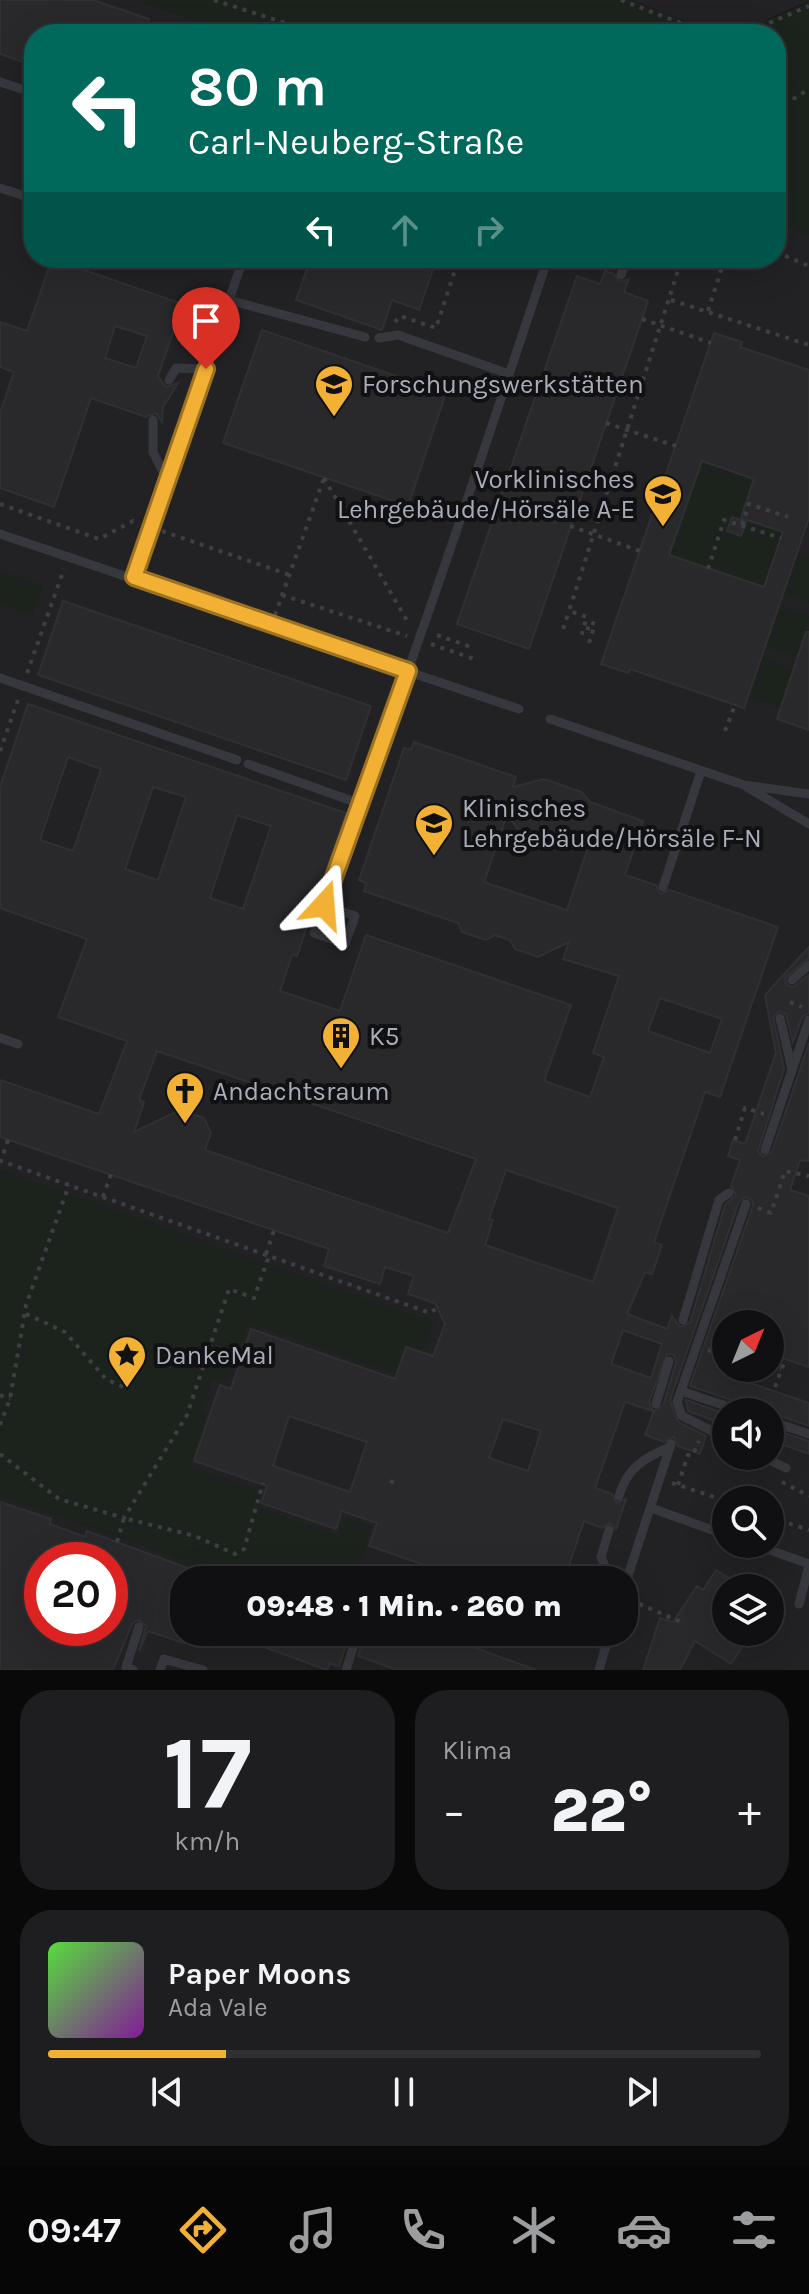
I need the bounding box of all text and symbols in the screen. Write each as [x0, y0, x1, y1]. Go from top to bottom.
text: 80 m [188, 54, 327, 119]
icon: left [56, 56, 160, 160]
text: Carl-Neuberg-Straße [188, 121, 524, 163]
icon: left [299, 208, 343, 252]
icon: ahead [383, 208, 427, 252]
icon: right [467, 208, 511, 252]
pin [172, 287, 240, 369]
icon: arrive [184, 299, 228, 343]
school or university icon: Forschungswerkstätten [313, 363, 355, 418]
place label: Forschungswerkstätten [362, 369, 644, 400]
place label: Vorklinisches Lehrgebäude/Hörsäle A-E [337, 464, 635, 525]
school or university icon: Vorklinisches Lehrgebäude/Hörsäle A-E [642, 473, 684, 528]
place label: Klinisches Lehrgebäude/Hörsäle F-N [462, 793, 762, 854]
school or university icon: Klinisches Lehrgebäude/Hörsäle F-N [413, 802, 455, 857]
position arrow [282, 863, 366, 947]
building icon: K5 [320, 1015, 362, 1070]
place label: K5 [369, 1021, 399, 1052]
church icon: Andachtsraum [164, 1070, 206, 1125]
place label: Andachtsraum [213, 1076, 390, 1107]
north arrow [712, 1310, 784, 1382]
map controls [712, 1310, 784, 1646]
place icon: DankeMal [106, 1334, 148, 1389]
place label: DankeMal [155, 1340, 274, 1371]
button: sound [712, 1398, 784, 1470]
button: search [712, 1486, 784, 1558]
speed limit sign: 20 [24, 1542, 128, 1646]
button: layers [712, 1574, 784, 1646]
text: 09:48 · 1 Min. · 260 m [246, 1588, 562, 1624]
text: 17 [163, 1713, 252, 1834]
text: Klima [443, 1735, 512, 1766]
text: 22° [551, 1776, 653, 1846]
text: − [443, 1786, 466, 1837]
text: + [738, 1786, 761, 1837]
text: km/h [174, 1826, 240, 1857]
text: Paper Moons [168, 1956, 351, 1992]
text: Ada Vale [168, 1992, 268, 2023]
icon: previous [145, 2070, 189, 2114]
icon: pause [382, 2070, 426, 2114]
icon: next [620, 2070, 664, 2114]
icon: directions [175, 2202, 231, 2258]
icon: music [285, 2202, 341, 2258]
icon: phone [395, 2202, 451, 2258]
icon: climate [506, 2202, 562, 2258]
icon: car [616, 2202, 672, 2258]
icon: filters [726, 2202, 782, 2258]
text: 09:47 [27, 2209, 121, 2251]

